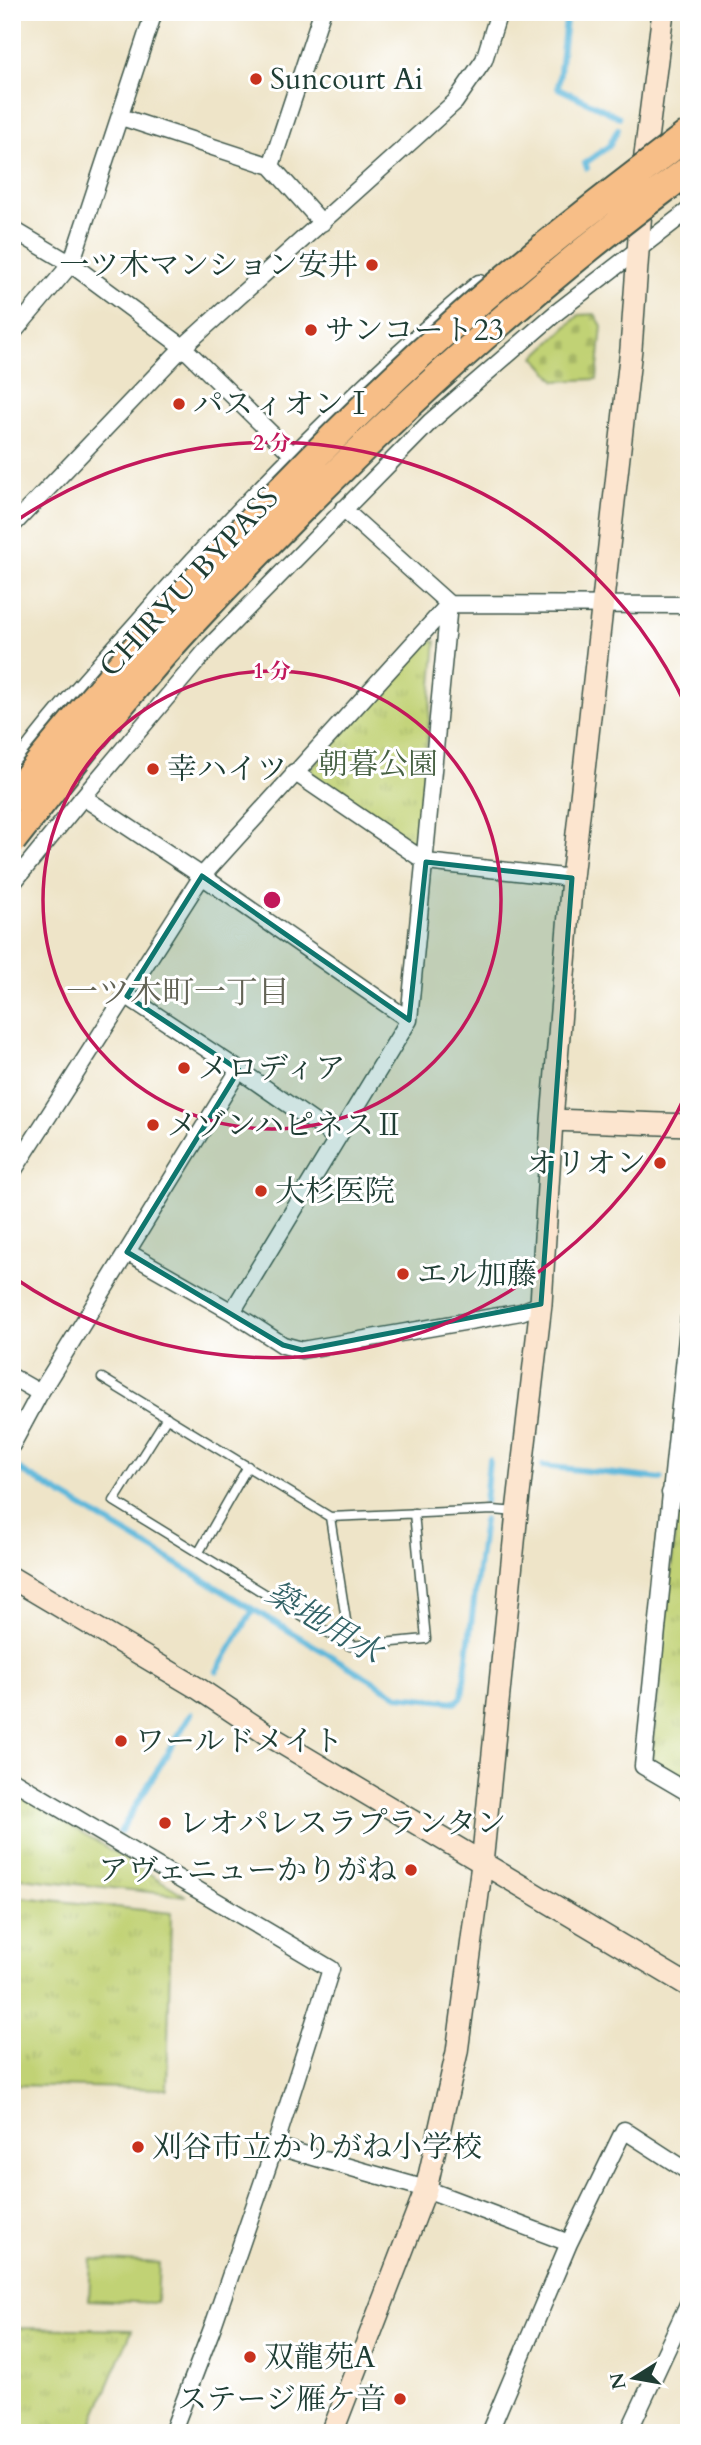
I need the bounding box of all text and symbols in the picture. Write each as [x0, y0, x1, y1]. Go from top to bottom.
place label: Suncourt Ai [270, 59, 423, 100]
marker: Suncourt Ai [248, 71, 264, 87]
place label: 一ツ木マンション安井 [59, 245, 358, 286]
marker: 一ツ木マンション安井 [364, 257, 380, 273]
place label: サンコート23 [325, 310, 504, 351]
marker: サンコート23 [303, 322, 319, 338]
place label: パスィオンⅠ [193, 384, 374, 425]
marker: パスィオンⅠ [171, 396, 187, 412]
text: 2 分 [253, 429, 291, 458]
street label: CHIRYU BYPASS [90, 478, 288, 686]
text: 1 分 [253, 657, 291, 686]
park label: 朝暮公園 [318, 744, 438, 785]
place label: 幸ハイツ [167, 749, 287, 790]
marker: 幸ハイツ [145, 761, 161, 777]
centre of rings [260, 888, 284, 912]
district label: 一ツ木町一丁目 [66, 971, 290, 1015]
place label: メロディア [198, 1048, 346, 1089]
marker: メロディア [176, 1060, 192, 1076]
place label: メゾンハピネスⅡ [167, 1105, 404, 1146]
marker: メゾンハピネスⅡ [145, 1117, 161, 1133]
place label: オリオン [526, 1143, 646, 1184]
marker: オリオン [652, 1155, 668, 1171]
place label: 大杉医院 [275, 1171, 395, 1212]
marker: 大杉医院 [253, 1183, 269, 1199]
place label: エル加藤 [417, 1254, 537, 1295]
marker: エル加藤 [395, 1266, 411, 1282]
water label: 築地用水 [258, 1571, 393, 1676]
place label: ワールドメイト [135, 1721, 344, 1762]
marker: ワールドメイト [113, 1733, 129, 1749]
place label: レオパレスラプランタン [179, 1803, 506, 1844]
marker: レオパレスラプランタン [157, 1815, 173, 1831]
place label: アヴェニューかりがね [98, 1850, 397, 1891]
marker: アヴェニューかりがね [403, 1862, 419, 1878]
place label: 刈谷市立かりがね小学校 [152, 2127, 482, 2168]
marker: 刈谷市立かりがね小学校 [130, 2139, 146, 2155]
place label: 双龍苑A [264, 2337, 376, 2378]
north arrow [600, 2344, 670, 2414]
marker: 双龍苑A [242, 2349, 258, 2365]
text: N [604, 2370, 633, 2392]
place label: ステージ雁ケ音 [177, 2379, 386, 2420]
marker: ステージ雁ケ音 [392, 2391, 408, 2407]

